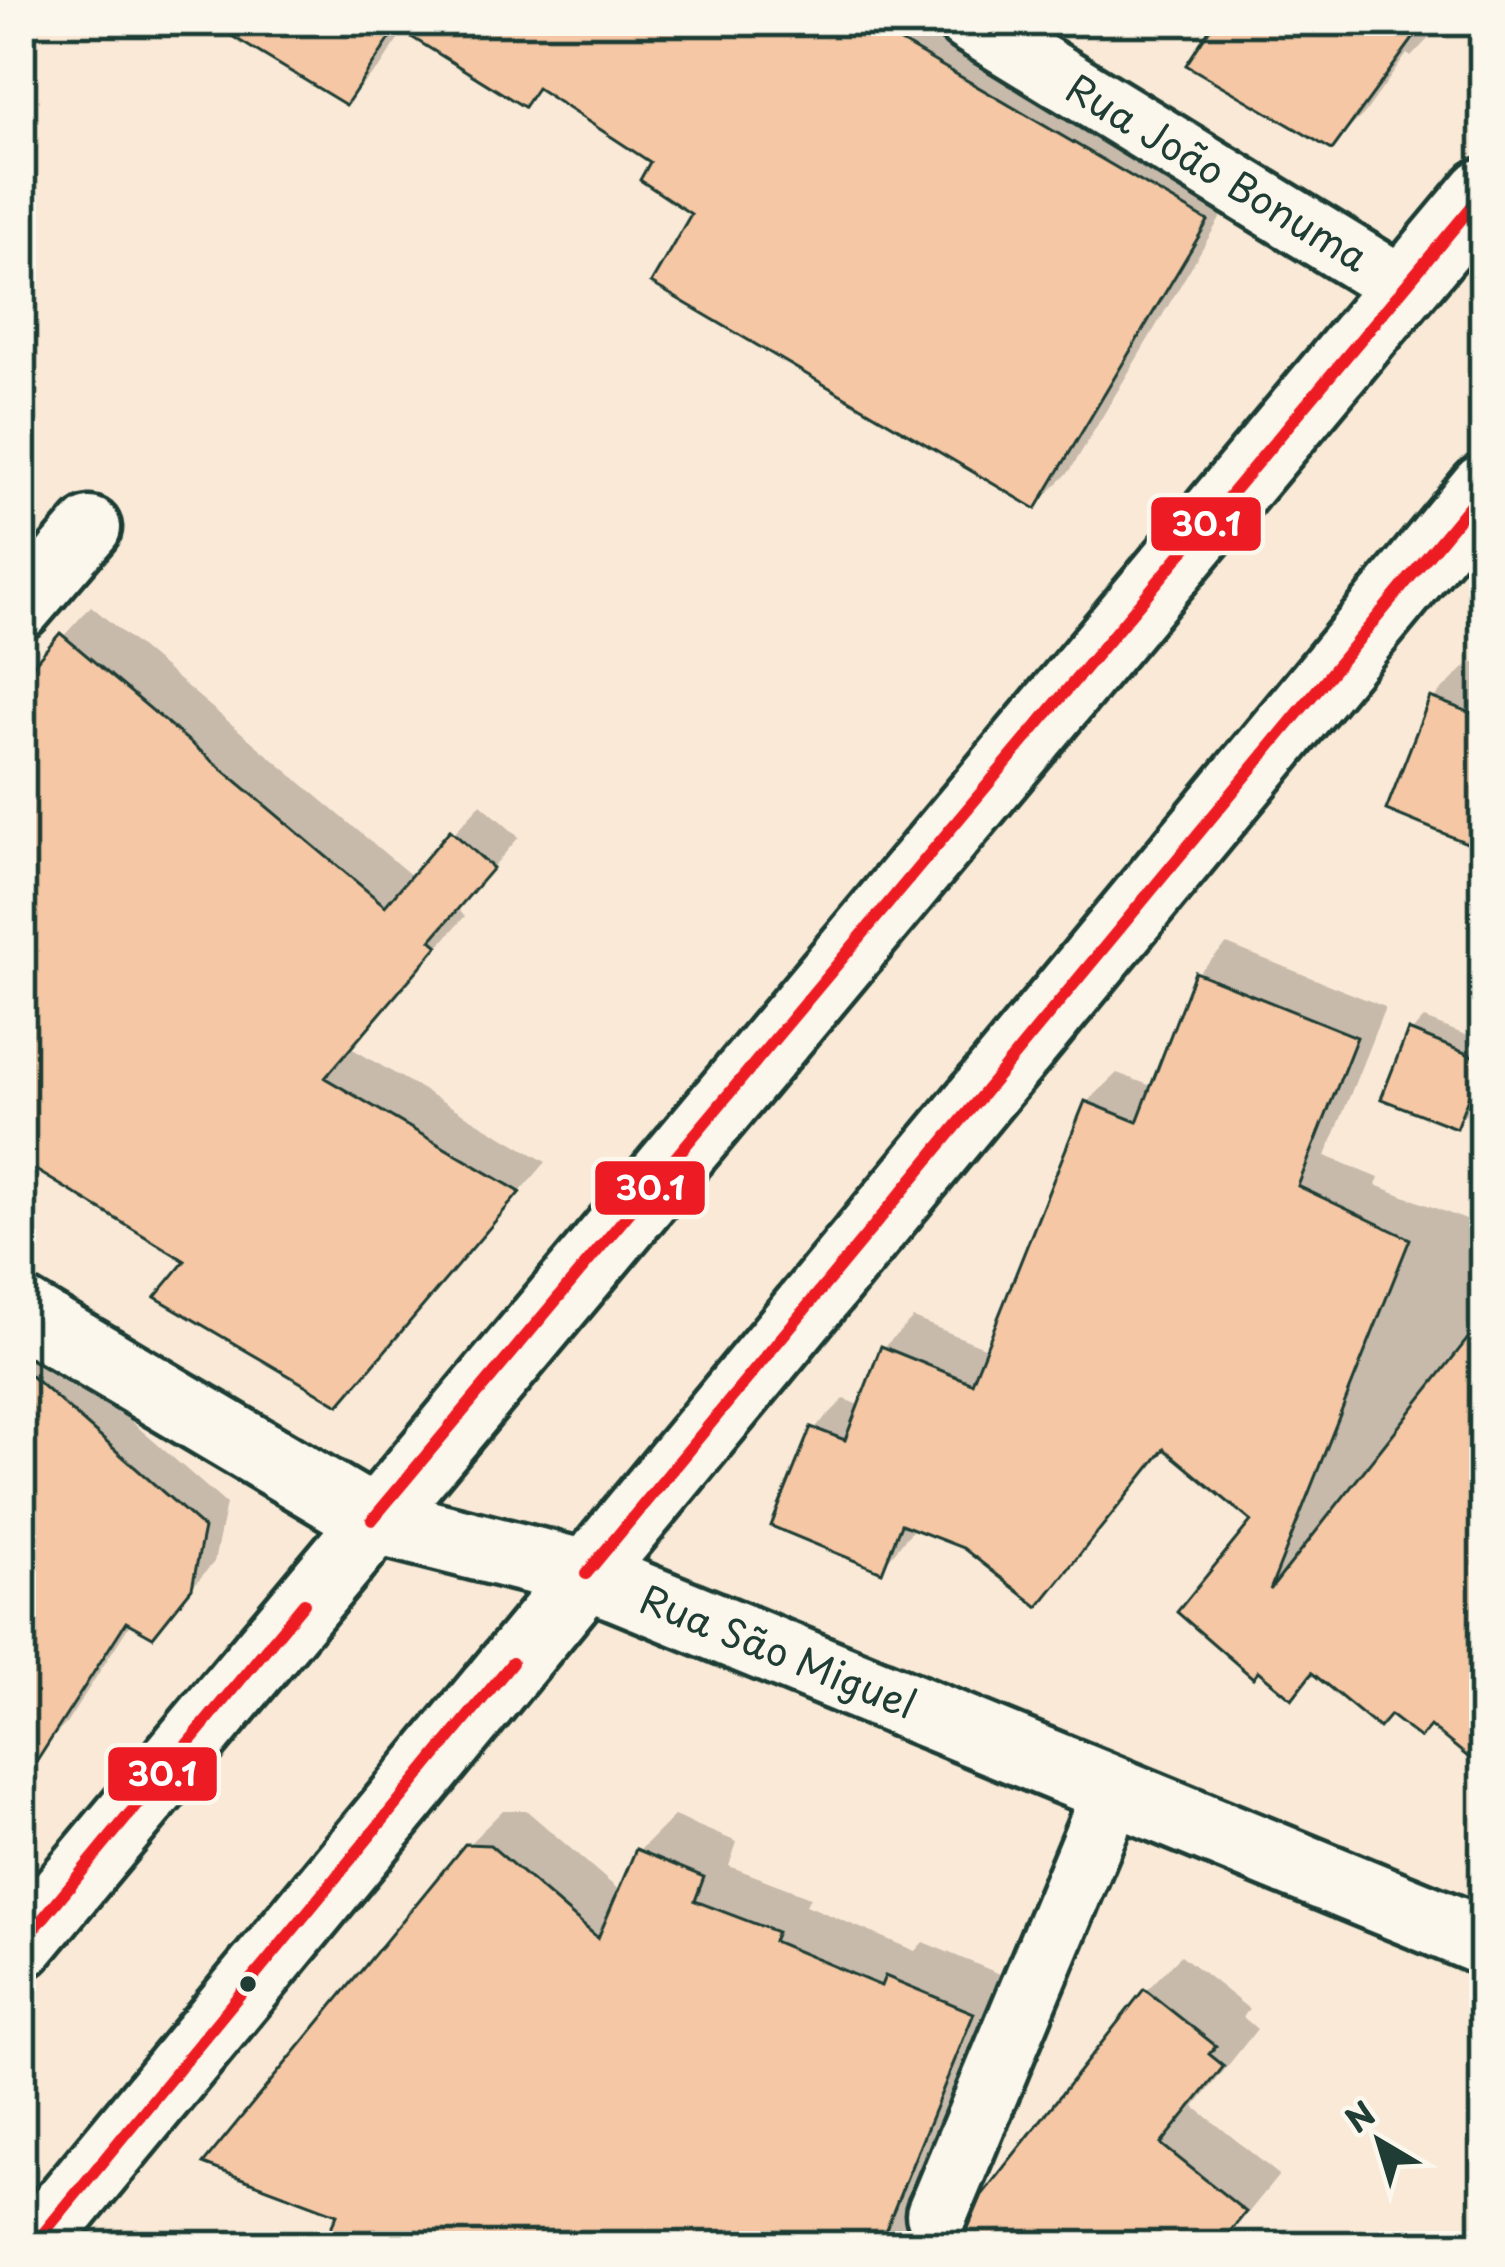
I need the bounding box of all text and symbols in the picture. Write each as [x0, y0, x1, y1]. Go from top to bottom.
street label: Rua João Bonuma [1056, 57, 1381, 285]
line badge: 30.1 [1149, 495, 1263, 553]
text: 30.1 [1171, 497, 1241, 547]
line badge: 30.1 [593, 1159, 707, 1217]
text: 30.1 [615, 1161, 685, 1211]
street label: Rua São Miguel [632, 1567, 926, 1732]
line badge: 30.1 [106, 1745, 219, 1803]
text: 30.1 [127, 1747, 197, 1797]
unlabelled marker [237, 1973, 259, 1995]
north arrow [1319, 2081, 1439, 2201]
text: N [1334, 2088, 1385, 2144]

